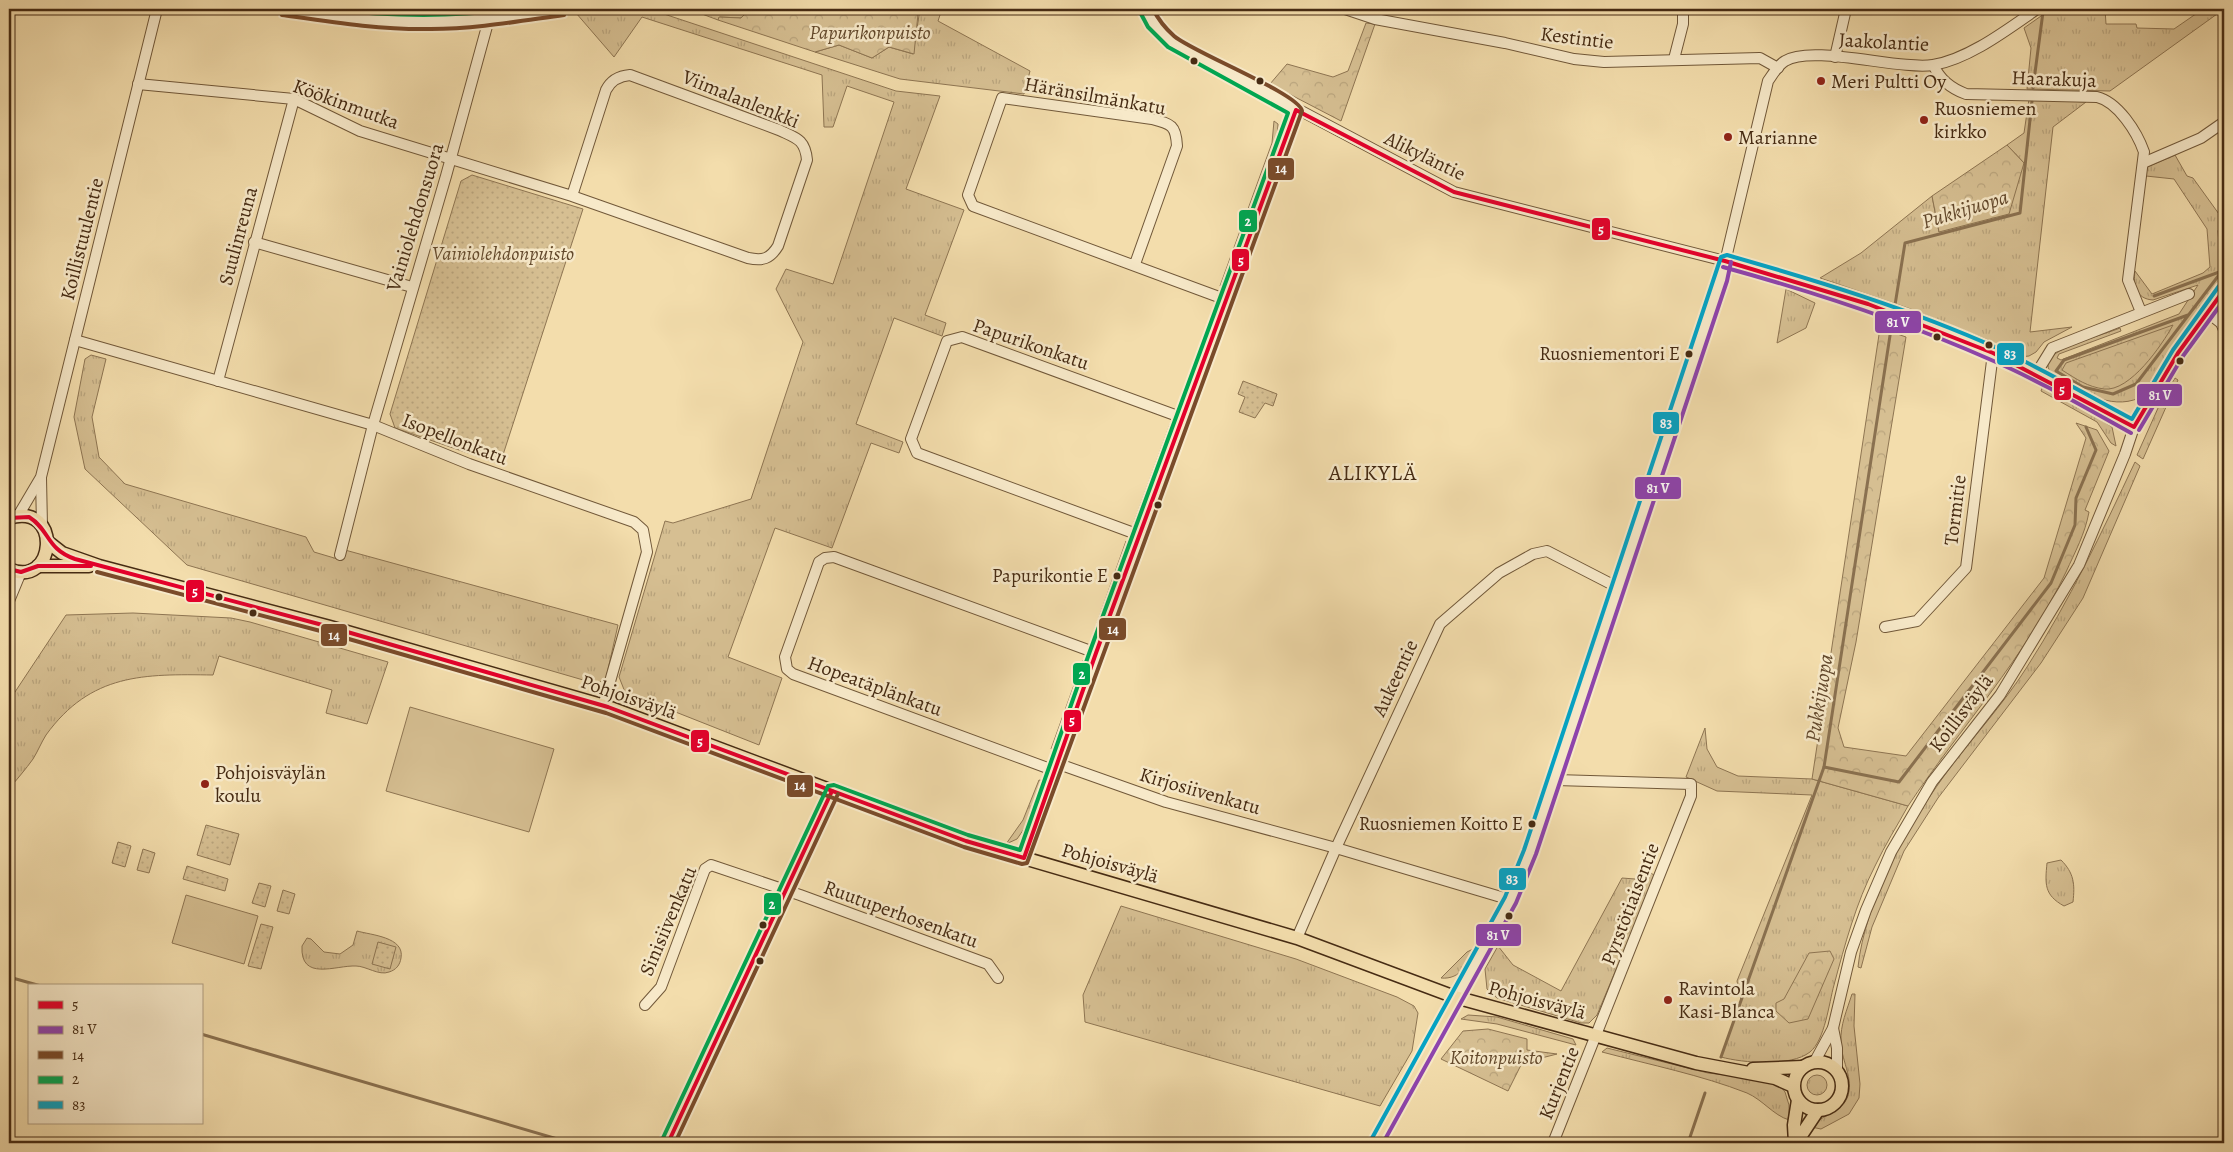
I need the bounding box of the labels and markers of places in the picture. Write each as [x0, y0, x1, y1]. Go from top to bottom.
unlabelled marker [1189, 56, 1199, 66]
place label: Meri Pultti Oy [1831, 68, 1947, 95]
marker: Meri Pultti Oy [1815, 75, 1827, 87]
unlabelled marker [1255, 76, 1265, 86]
place label: Ruosniemen kirkko [1934, 95, 2037, 145]
marker: Ruosniemen kirkko [1918, 114, 1930, 126]
place label: Marianne [1738, 124, 1818, 151]
marker: Marianne [1722, 131, 1734, 143]
unlabelled marker [1932, 332, 1942, 342]
unlabelled marker [1984, 340, 1994, 350]
place label: Ruosniementori E [1539, 341, 1680, 367]
marker: Ruosniementori E [1684, 349, 1694, 359]
unlabelled marker [2175, 356, 2185, 366]
unlabelled marker [1153, 500, 1163, 510]
place label: Papurikontie E [992, 563, 1108, 589]
marker: Papurikontie E [1112, 571, 1122, 581]
unlabelled marker [214, 592, 224, 602]
unlabelled marker [248, 608, 258, 618]
place label: Pohjoisväylän koulu [215, 759, 326, 809]
marker: Pohjoisväylän koulu [199, 778, 211, 790]
place label: Ruosniemen Koitto E [1359, 811, 1523, 837]
marker: Ruosniemen Koitto E [1527, 819, 1537, 829]
unlabelled marker [1504, 911, 1514, 921]
unlabelled marker [758, 920, 768, 930]
unlabelled marker [755, 956, 765, 966]
place label: Ravintola Kasi-Blanca [1678, 975, 1776, 1025]
marker: Ravintola Kasi-Blanca [1662, 994, 1674, 1006]

